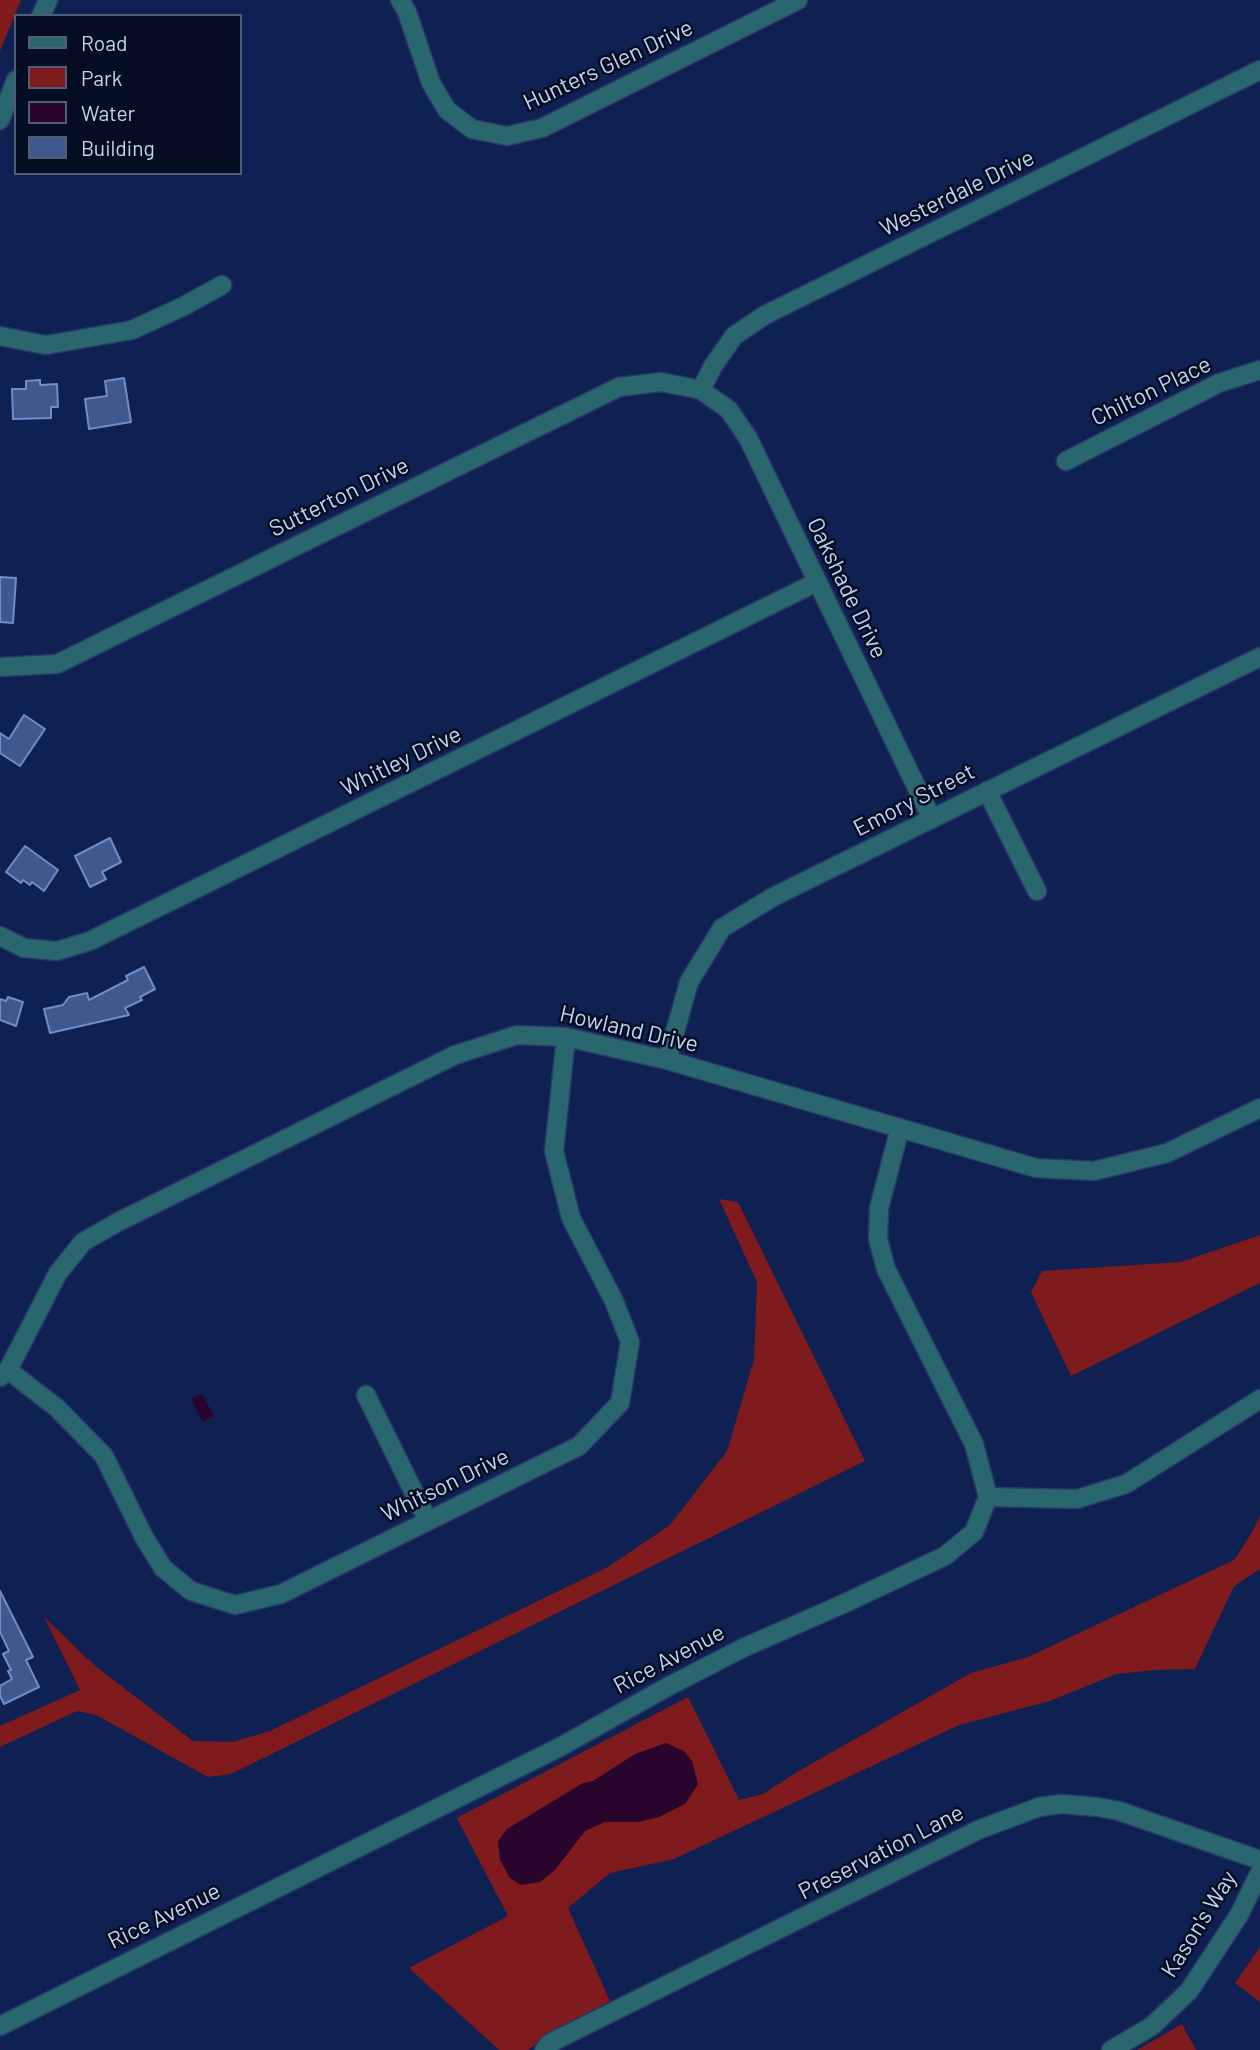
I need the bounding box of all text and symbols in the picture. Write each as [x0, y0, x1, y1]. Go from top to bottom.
legend [14, 14, 242, 175]
street label: Hunters Glen Drive [519, 14, 697, 116]
text: Road [81, 30, 127, 55]
text: Park [81, 65, 122, 90]
text: Water [81, 100, 135, 125]
text: Building [81, 135, 155, 160]
street label: Westerdale Drive [875, 144, 1039, 242]
street label: Chilton Place [1087, 350, 1215, 432]
street label: Sutterton Drive [265, 451, 413, 543]
street label: Oakshade Drive [801, 513, 893, 663]
street label: Whitley Drive [336, 720, 466, 802]
street label: Emory Street [849, 758, 979, 842]
street label: Howland Drive [557, 1000, 701, 1058]
street label: Whitson Drive [377, 1442, 513, 1528]
street label: Rice Avenue [609, 1618, 729, 1700]
street label: Preservation Lane [794, 1798, 968, 1906]
street label: Kason's Way [1155, 1866, 1243, 1982]
street label: Rice Avenue [103, 1877, 225, 1955]

